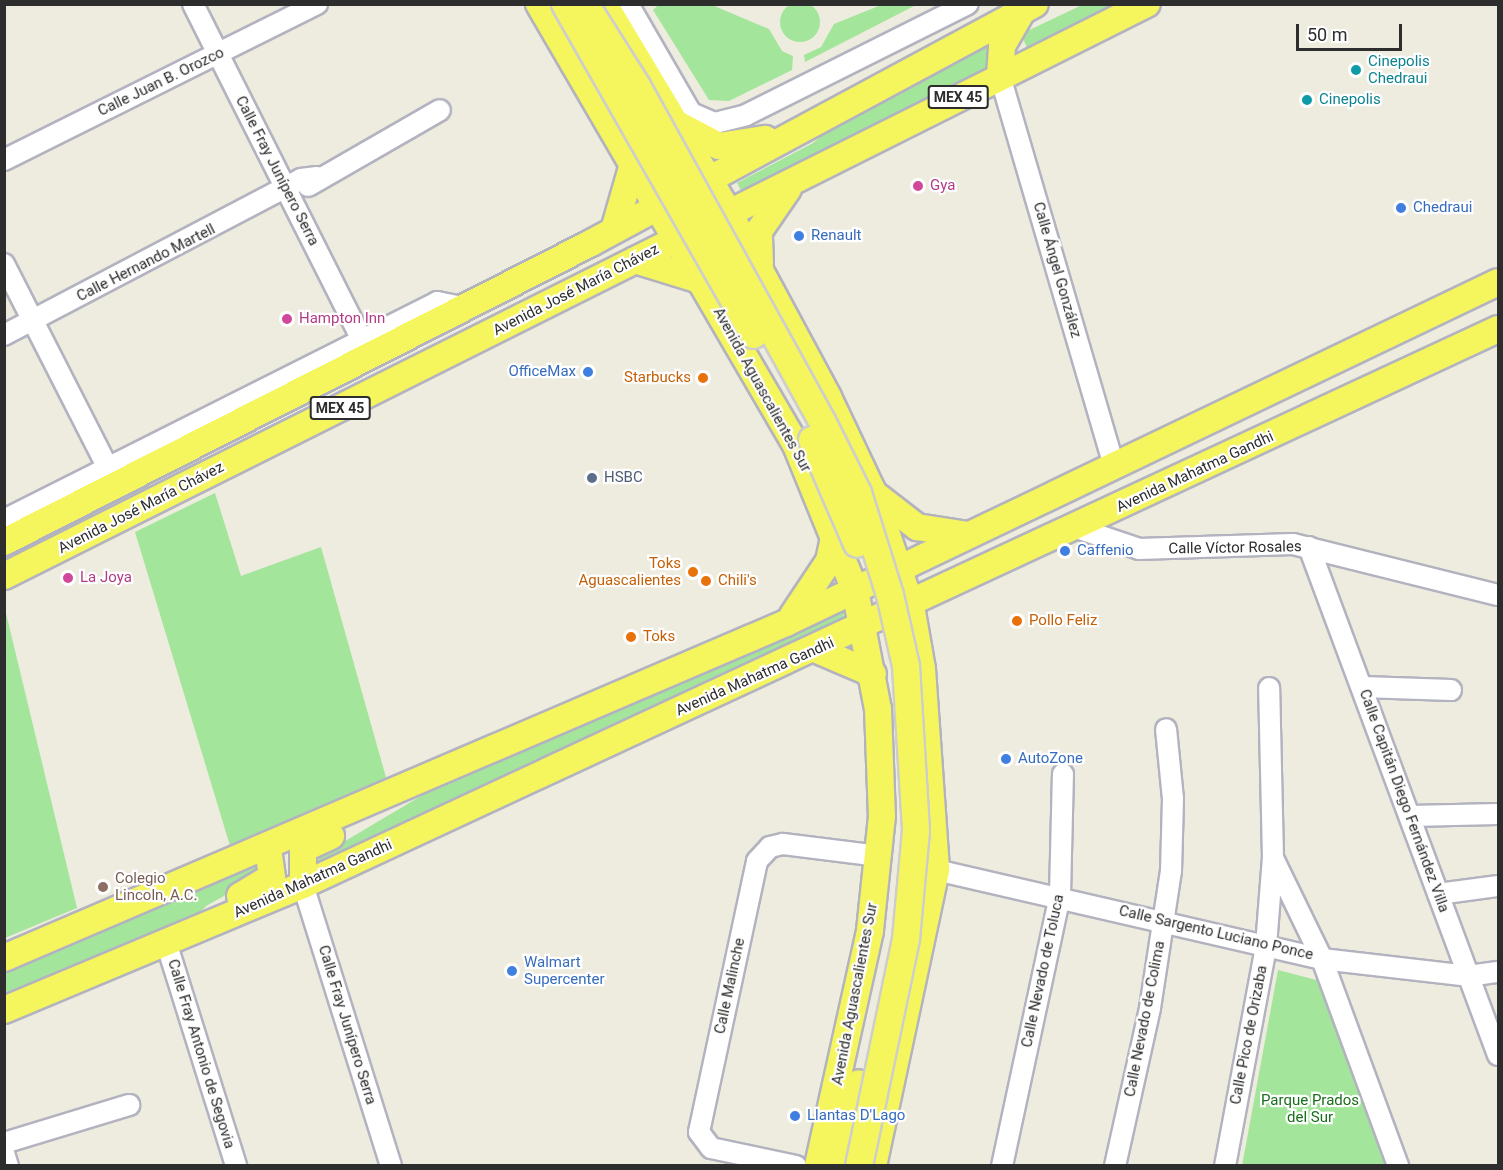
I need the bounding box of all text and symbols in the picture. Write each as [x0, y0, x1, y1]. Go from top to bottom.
scale bar [1299, 12, 1406, 50]
text: 50 m [1307, 24, 1347, 45]
street label: Calle Juan B. Orozco [95, 44, 227, 120]
place label: Cinepolis Chedraui [1368, 52, 1430, 87]
marker: Cinepolis Chedraui [1349, 63, 1363, 77]
road number: MEX 45 [926, 86, 990, 108]
place label: Cinepolis [1319, 91, 1381, 109]
street label: Calle Fray Junípero Serra [231, 93, 323, 249]
marker: Cinepolis [1300, 93, 1314, 107]
place label: Gya [930, 177, 955, 195]
marker: Gya [911, 179, 925, 193]
place label: Chedraui [1413, 199, 1472, 217]
street label: Calle Ángel González [1029, 200, 1085, 340]
marker: Chedraui [1394, 201, 1408, 215]
street label: Calle Hernando Martell [74, 220, 218, 306]
place label: Renault [811, 227, 861, 245]
marker: Renault [792, 229, 806, 243]
street label: Avenida José María Chávez [490, 240, 662, 340]
street label: Avenida Aguascalientes Sur [709, 305, 815, 475]
place label: Hampton Inn [299, 310, 385, 328]
marker: Hampton Inn [280, 312, 294, 326]
place label: OfficeMax [508, 363, 576, 381]
marker: OfficeMax [581, 365, 595, 379]
place label: Starbucks [624, 369, 691, 387]
marker: Starbucks [696, 371, 710, 385]
road number: MEX 45 [308, 397, 372, 419]
street label: Avenida Mahatma Gandhi [1113, 428, 1277, 516]
street label: Avenida José María Chávez [55, 458, 227, 558]
place label: HSBC [604, 469, 643, 487]
marker: HSBC [585, 471, 599, 485]
street label: Calle Víctor Rosales [1168, 538, 1302, 558]
place label: Caffenio [1077, 542, 1134, 560]
marker: Caffenio [1058, 544, 1072, 558]
place label: Toks Aguascalientes [578, 554, 681, 589]
marker: Toks Aguascalientes [686, 565, 700, 579]
place label: La Joya [80, 569, 132, 587]
marker: La Joya [61, 571, 75, 585]
place label: Chili's [718, 572, 757, 590]
marker: Chili's [699, 574, 713, 588]
place label: Pollo Feliz [1029, 612, 1097, 630]
marker: Pollo Feliz [1010, 614, 1024, 628]
place label: Toks [643, 628, 675, 646]
marker: Toks [624, 630, 638, 644]
street label: Avenida Mahatma Gandhi [673, 634, 837, 720]
street label: Calle Capitán Diego Fernández Villa [1355, 687, 1453, 915]
place label: AutoZone [1018, 750, 1083, 768]
marker: AutoZone [999, 752, 1013, 766]
street label: Avenida Mahatma Gandhi [231, 836, 395, 922]
place label: Colegio Lincoln, A.C. [115, 869, 197, 904]
marker: Colegio Lincoln, A.C. [96, 880, 110, 894]
street label: Calle Nevado de Toluca [1018, 893, 1068, 1049]
street label: Avenida Aguascalientes Sur [828, 901, 882, 1087]
street label: Calle Sargento Luciano Ponce [1117, 902, 1315, 964]
street label: Calle Malinche [711, 936, 749, 1036]
street label: Calle Nevado de Colima [1121, 939, 1169, 1099]
street label: Calle Fray Junípero Serra [314, 943, 380, 1107]
place label: Walmart Supercenter [524, 953, 605, 988]
street label: Calle Fray Antonio de Segovia [164, 957, 238, 1151]
marker: Walmart Supercenter [505, 964, 519, 978]
street label: Calle Pico de Orizaba [1227, 964, 1271, 1106]
park label: Parque Prados del Sur [1261, 1091, 1359, 1126]
place label: Llantas D'Lago [807, 1107, 905, 1125]
marker: Llantas D'Lago [788, 1109, 802, 1123]

